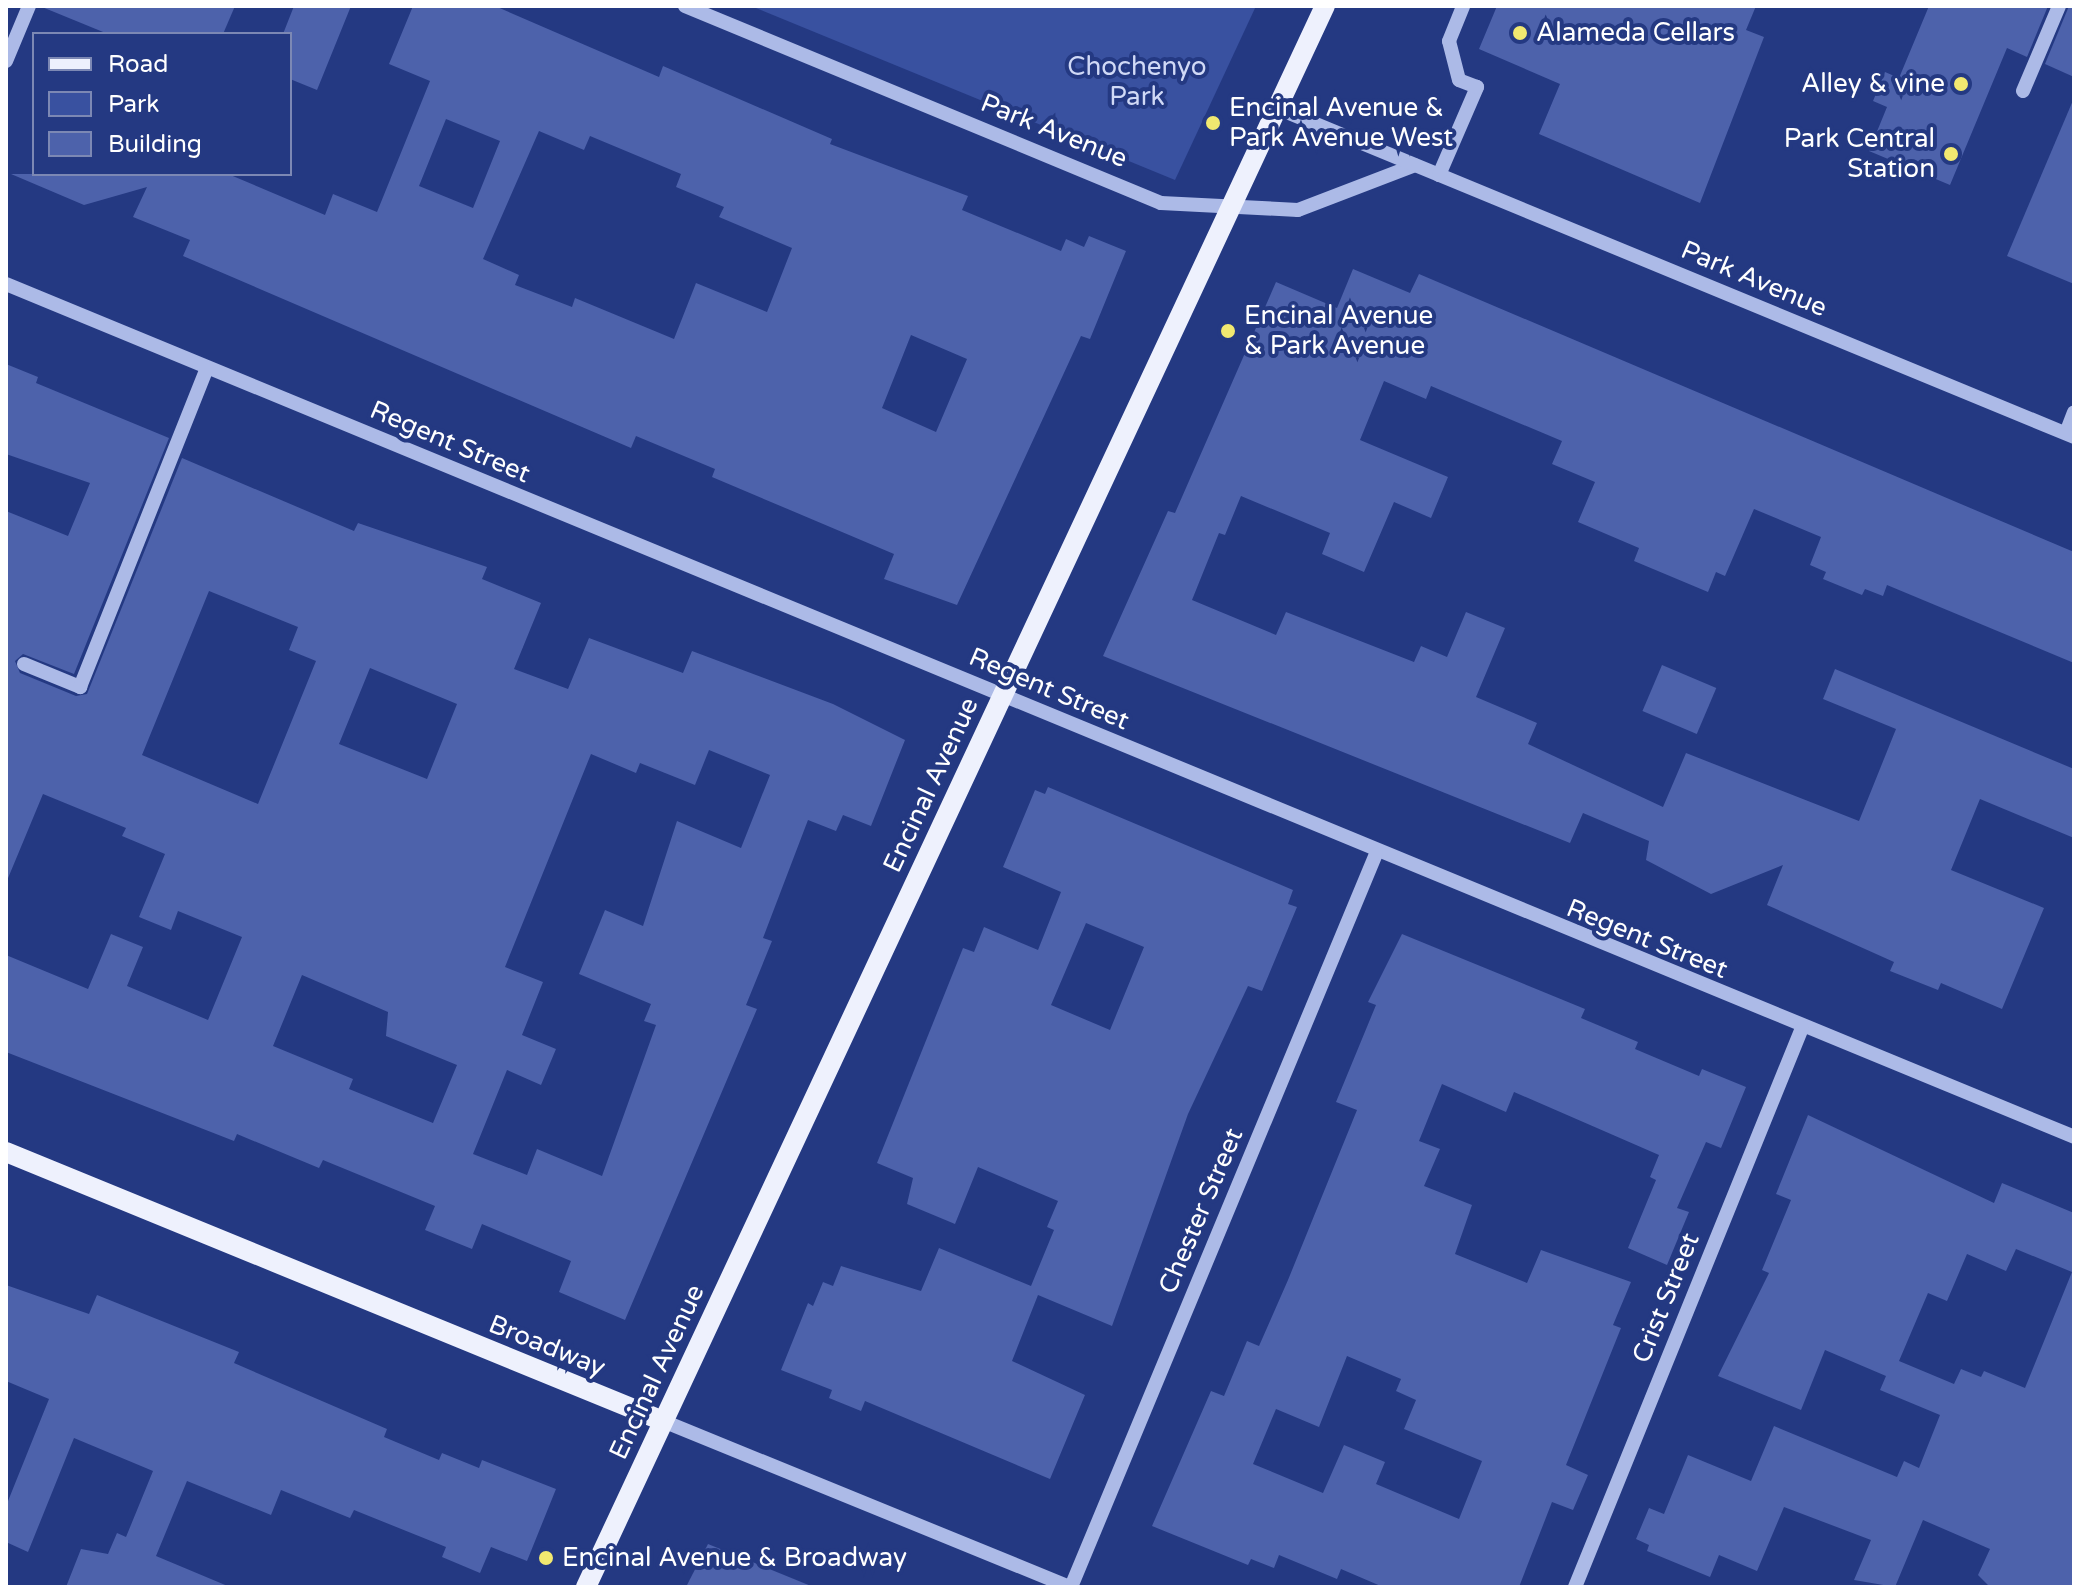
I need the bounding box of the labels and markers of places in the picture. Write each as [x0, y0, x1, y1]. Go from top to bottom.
place label: Alameda Cellars [1536, 17, 1735, 49]
marker: Alameda Cellars [1511, 24, 1529, 42]
place label: Alley & vine [1801, 68, 1945, 100]
marker: Alley & vine [1952, 75, 1970, 93]
place label: Encinal Avenue & Park Avenue West [1229, 92, 1453, 154]
marker: Encinal Avenue & Park Avenue West [1204, 114, 1222, 132]
place label: Park Central Station [1784, 123, 1935, 184]
marker: Park Central Station [1942, 145, 1960, 163]
place label: Encinal Avenue & Park Avenue [1244, 300, 1433, 362]
marker: Encinal Avenue & Park Avenue [1219, 322, 1237, 340]
place label: Encinal Avenue & Broadway [562, 1542, 907, 1574]
marker: Encinal Avenue & Broadway [537, 1549, 555, 1567]

